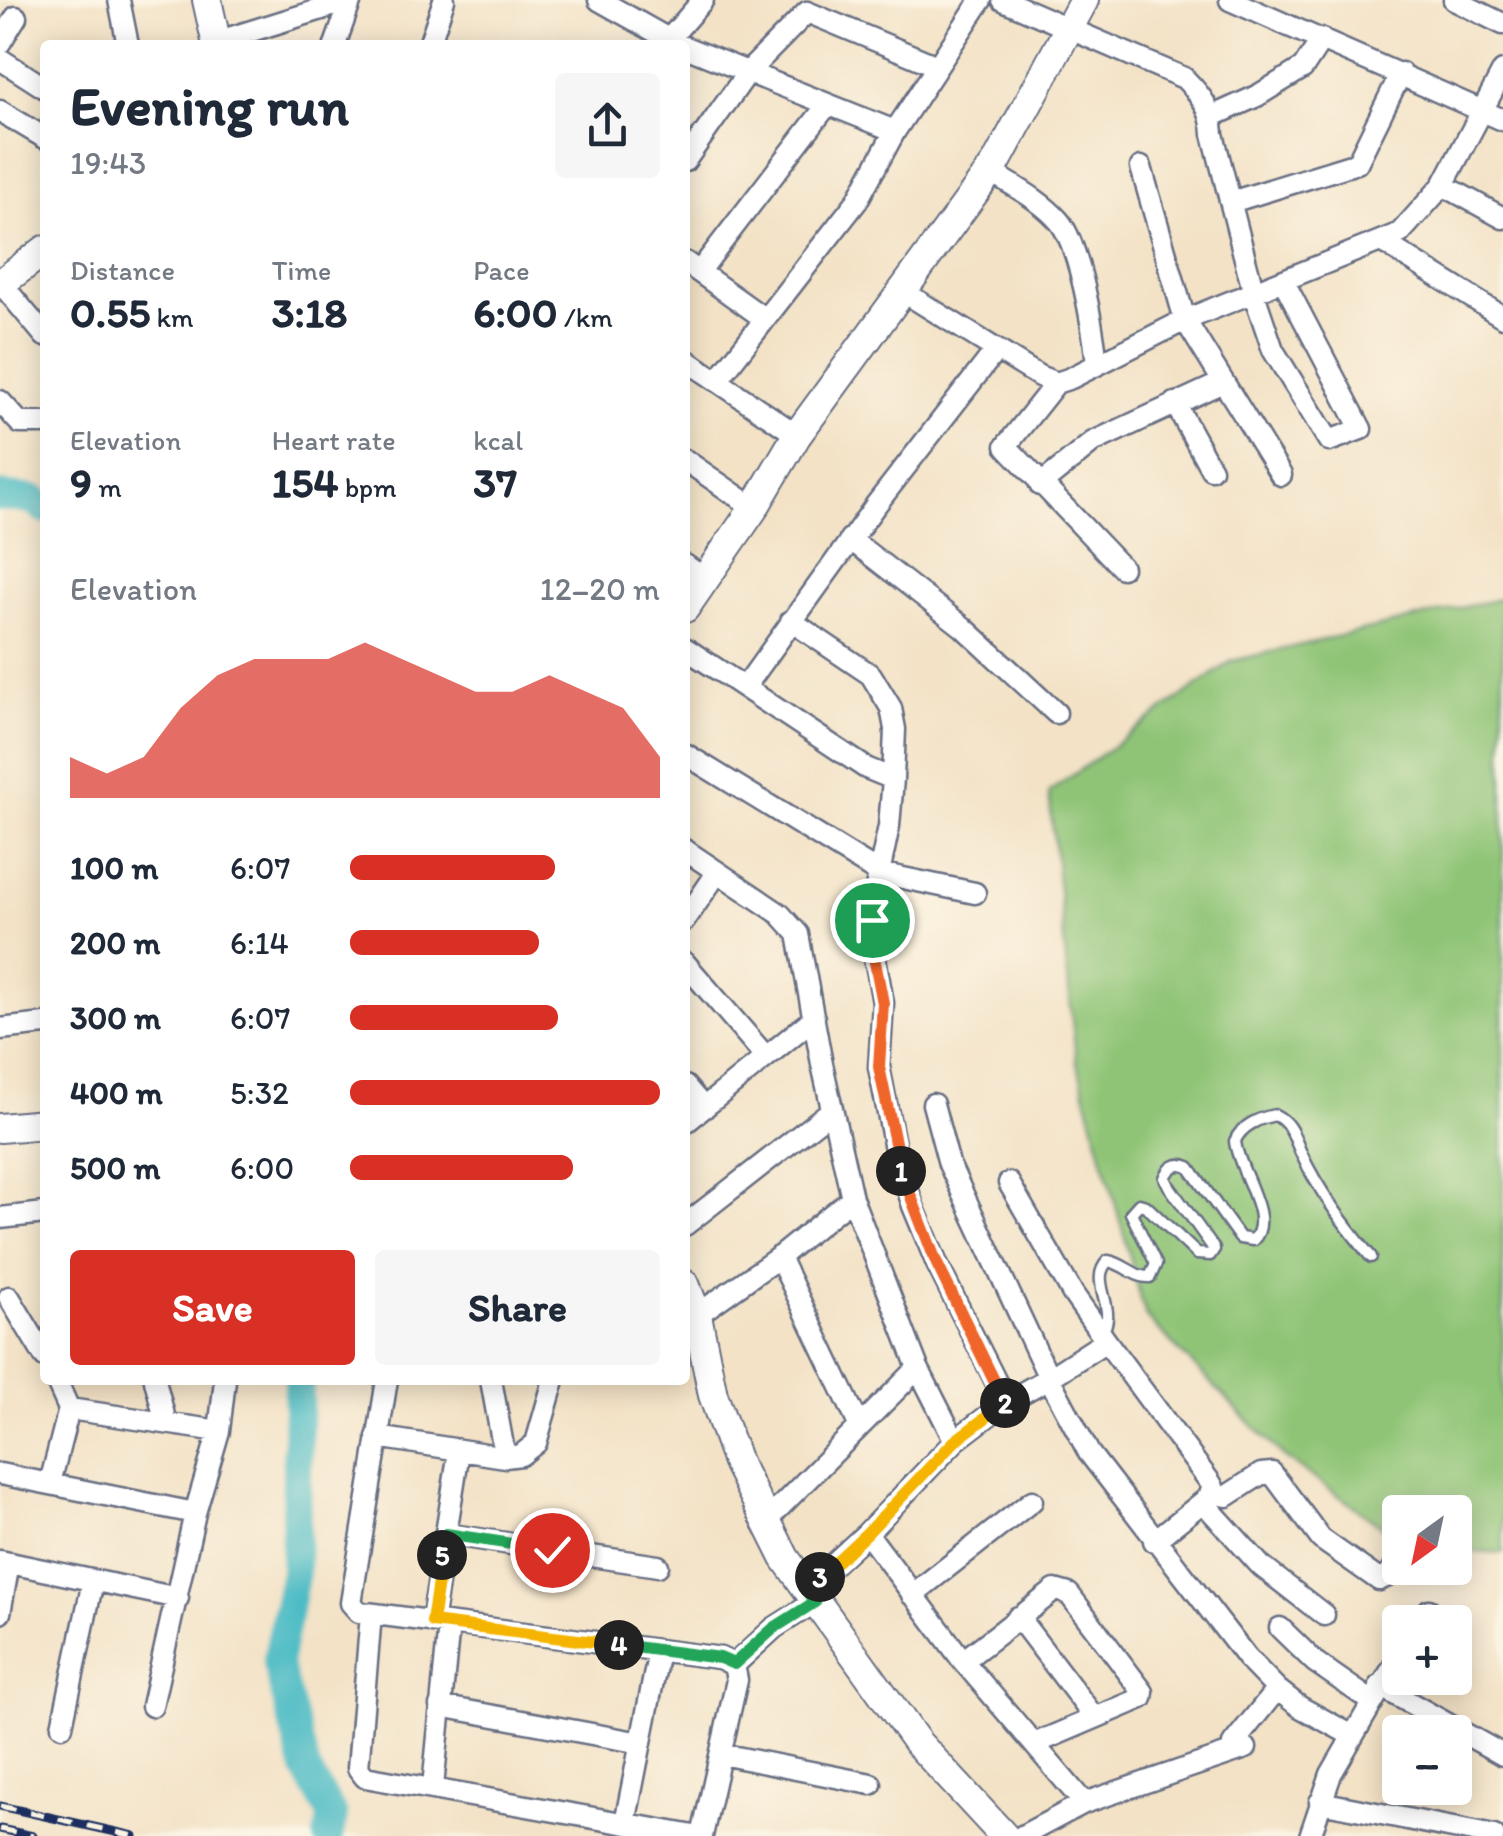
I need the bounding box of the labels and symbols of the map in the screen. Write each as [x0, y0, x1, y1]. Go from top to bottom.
pin [830, 878, 915, 963]
pin: 1 [876, 1146, 926, 1196]
pin: 2 [980, 1378, 1030, 1428]
north arrow [1382, 1495, 1472, 1585]
pin [510, 1508, 595, 1593]
pin: 5 [417, 1530, 467, 1580]
pin: 3 [795, 1552, 845, 1602]
pin: 4 [594, 1620, 644, 1670]

